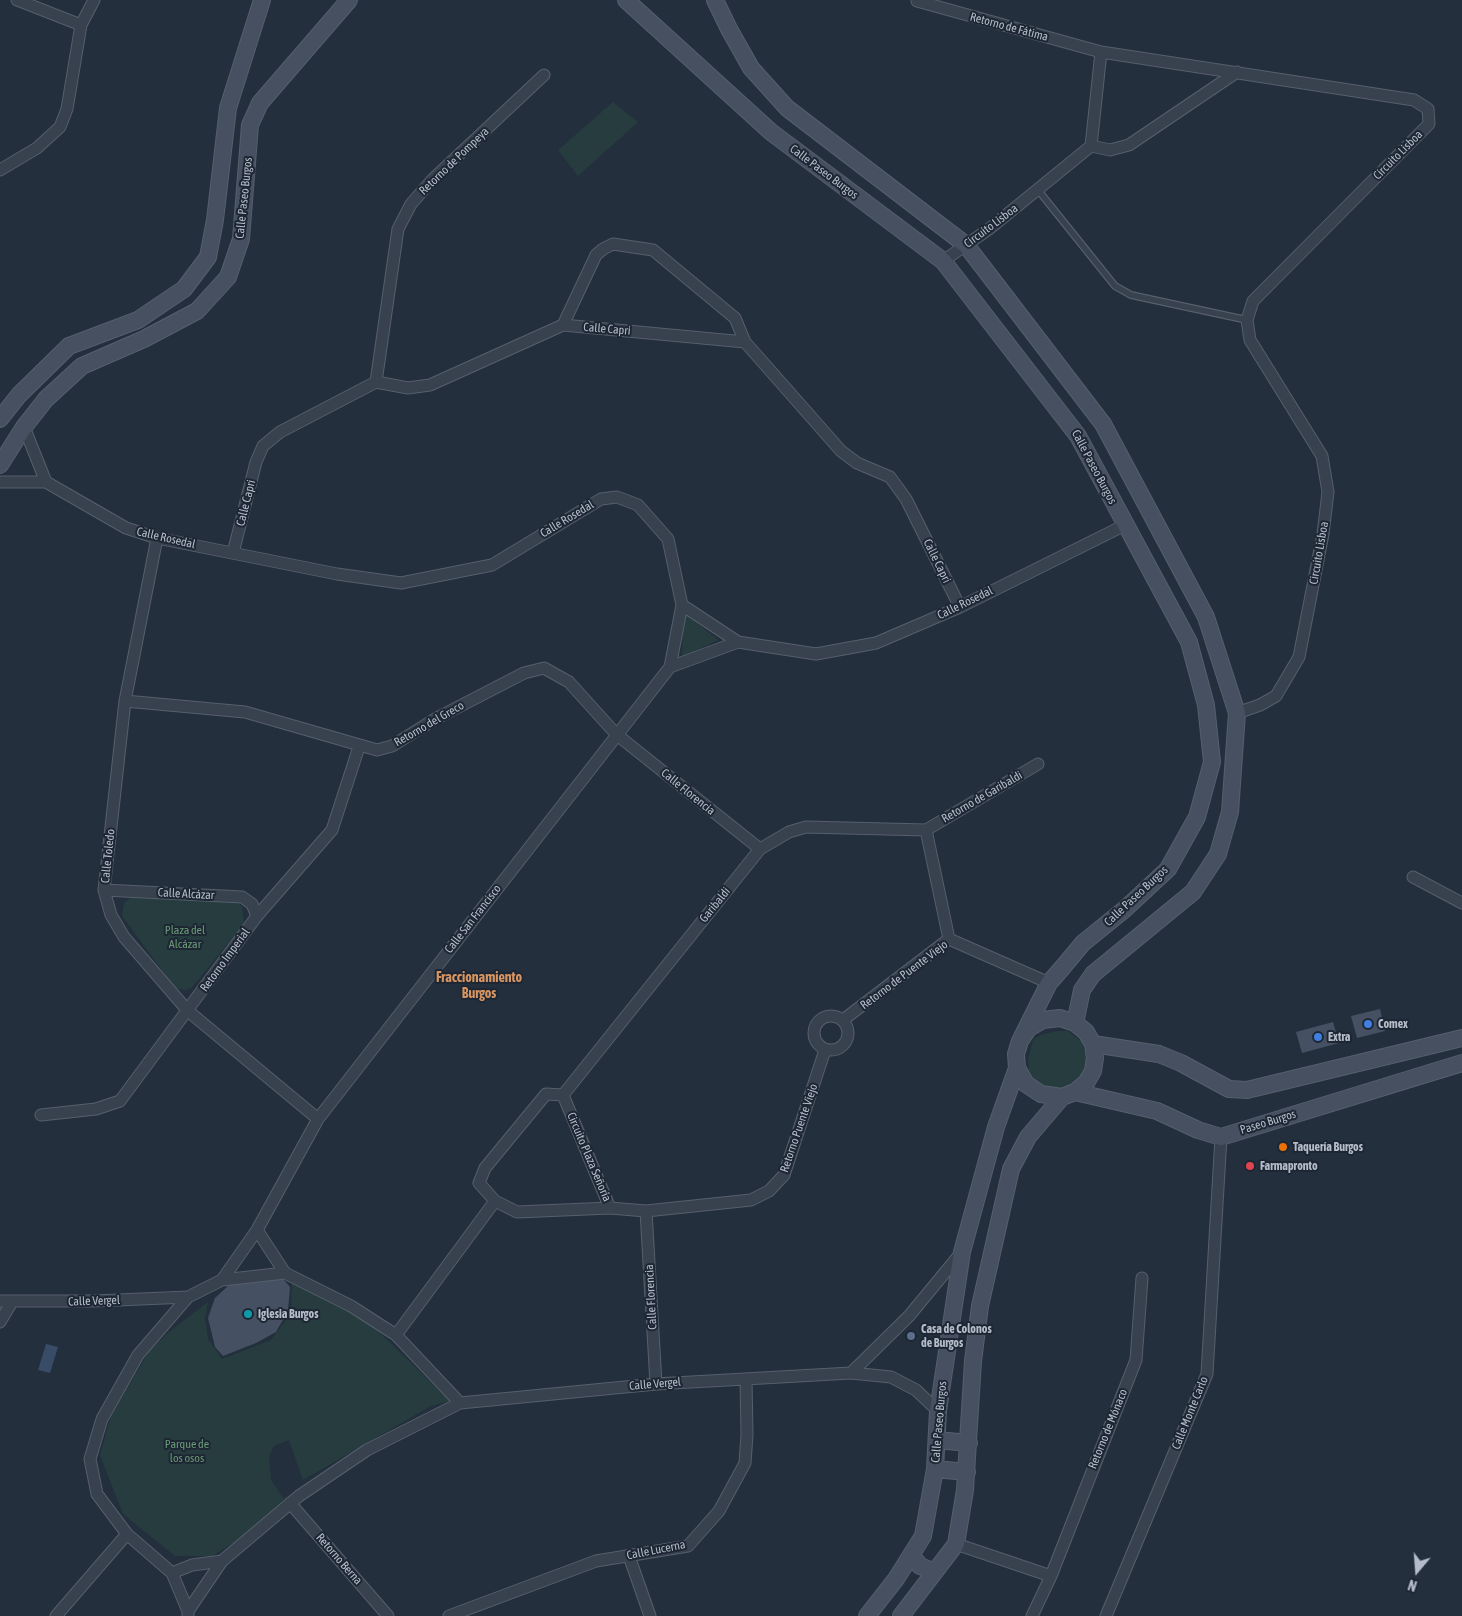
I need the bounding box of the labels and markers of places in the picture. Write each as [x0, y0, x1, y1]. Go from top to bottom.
place label: Comex [1378, 1017, 1408, 1031]
marker: Comex [1362, 1018, 1374, 1030]
place label: Extra [1328, 1030, 1350, 1044]
marker: Extra [1312, 1031, 1324, 1043]
place label: Taquería Burgos [1293, 1140, 1363, 1154]
marker: Taquería Burgos [1277, 1141, 1289, 1153]
place label: Farmapronto [1260, 1159, 1318, 1173]
marker: Farmapronto [1244, 1160, 1256, 1172]
place label: Iglesia Burgos [258, 1307, 318, 1321]
marker: Iglesia Burgos [242, 1308, 254, 1320]
place label: Casa de Colonos de Burgos [921, 1322, 992, 1350]
marker: Casa de Colonos de Burgos [905, 1330, 917, 1342]

